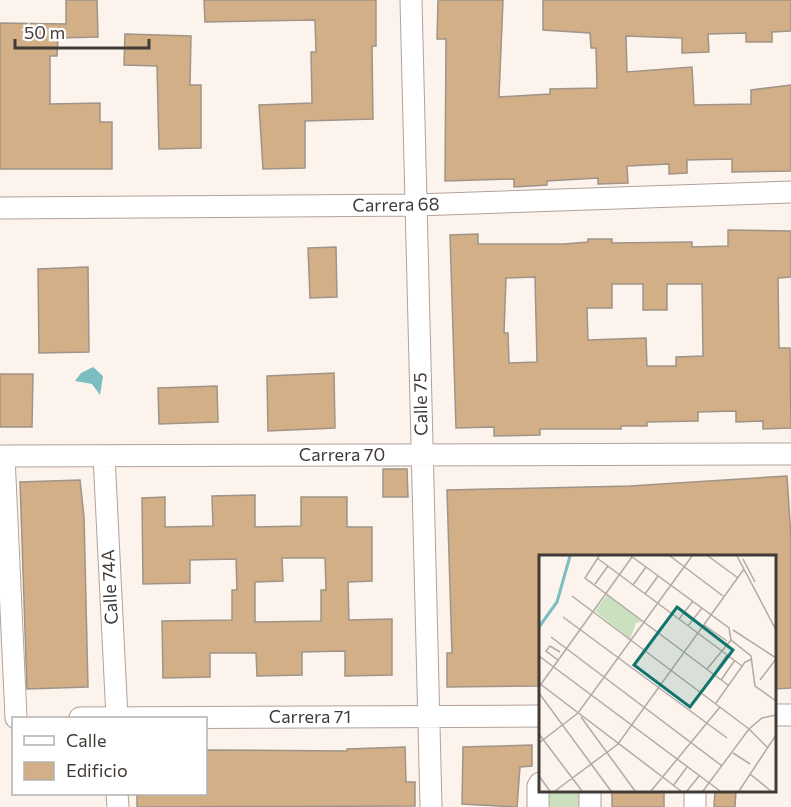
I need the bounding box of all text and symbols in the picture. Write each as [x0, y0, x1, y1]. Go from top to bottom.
scale bar [15, 12, 148, 50]
text: 50 m [24, 21, 65, 43]
street label: Carrera 68 [352, 192, 440, 216]
street label: Calle 75 [408, 372, 432, 436]
street label: Carrera 70 [299, 443, 385, 465]
street label: Calle 74A [96, 549, 122, 625]
inset map [539, 555, 776, 792]
street label: Carrera 71 [269, 705, 351, 727]
legend [12, 717, 207, 795]
text: Calle [66, 729, 106, 751]
text: Edificio [66, 759, 128, 781]

